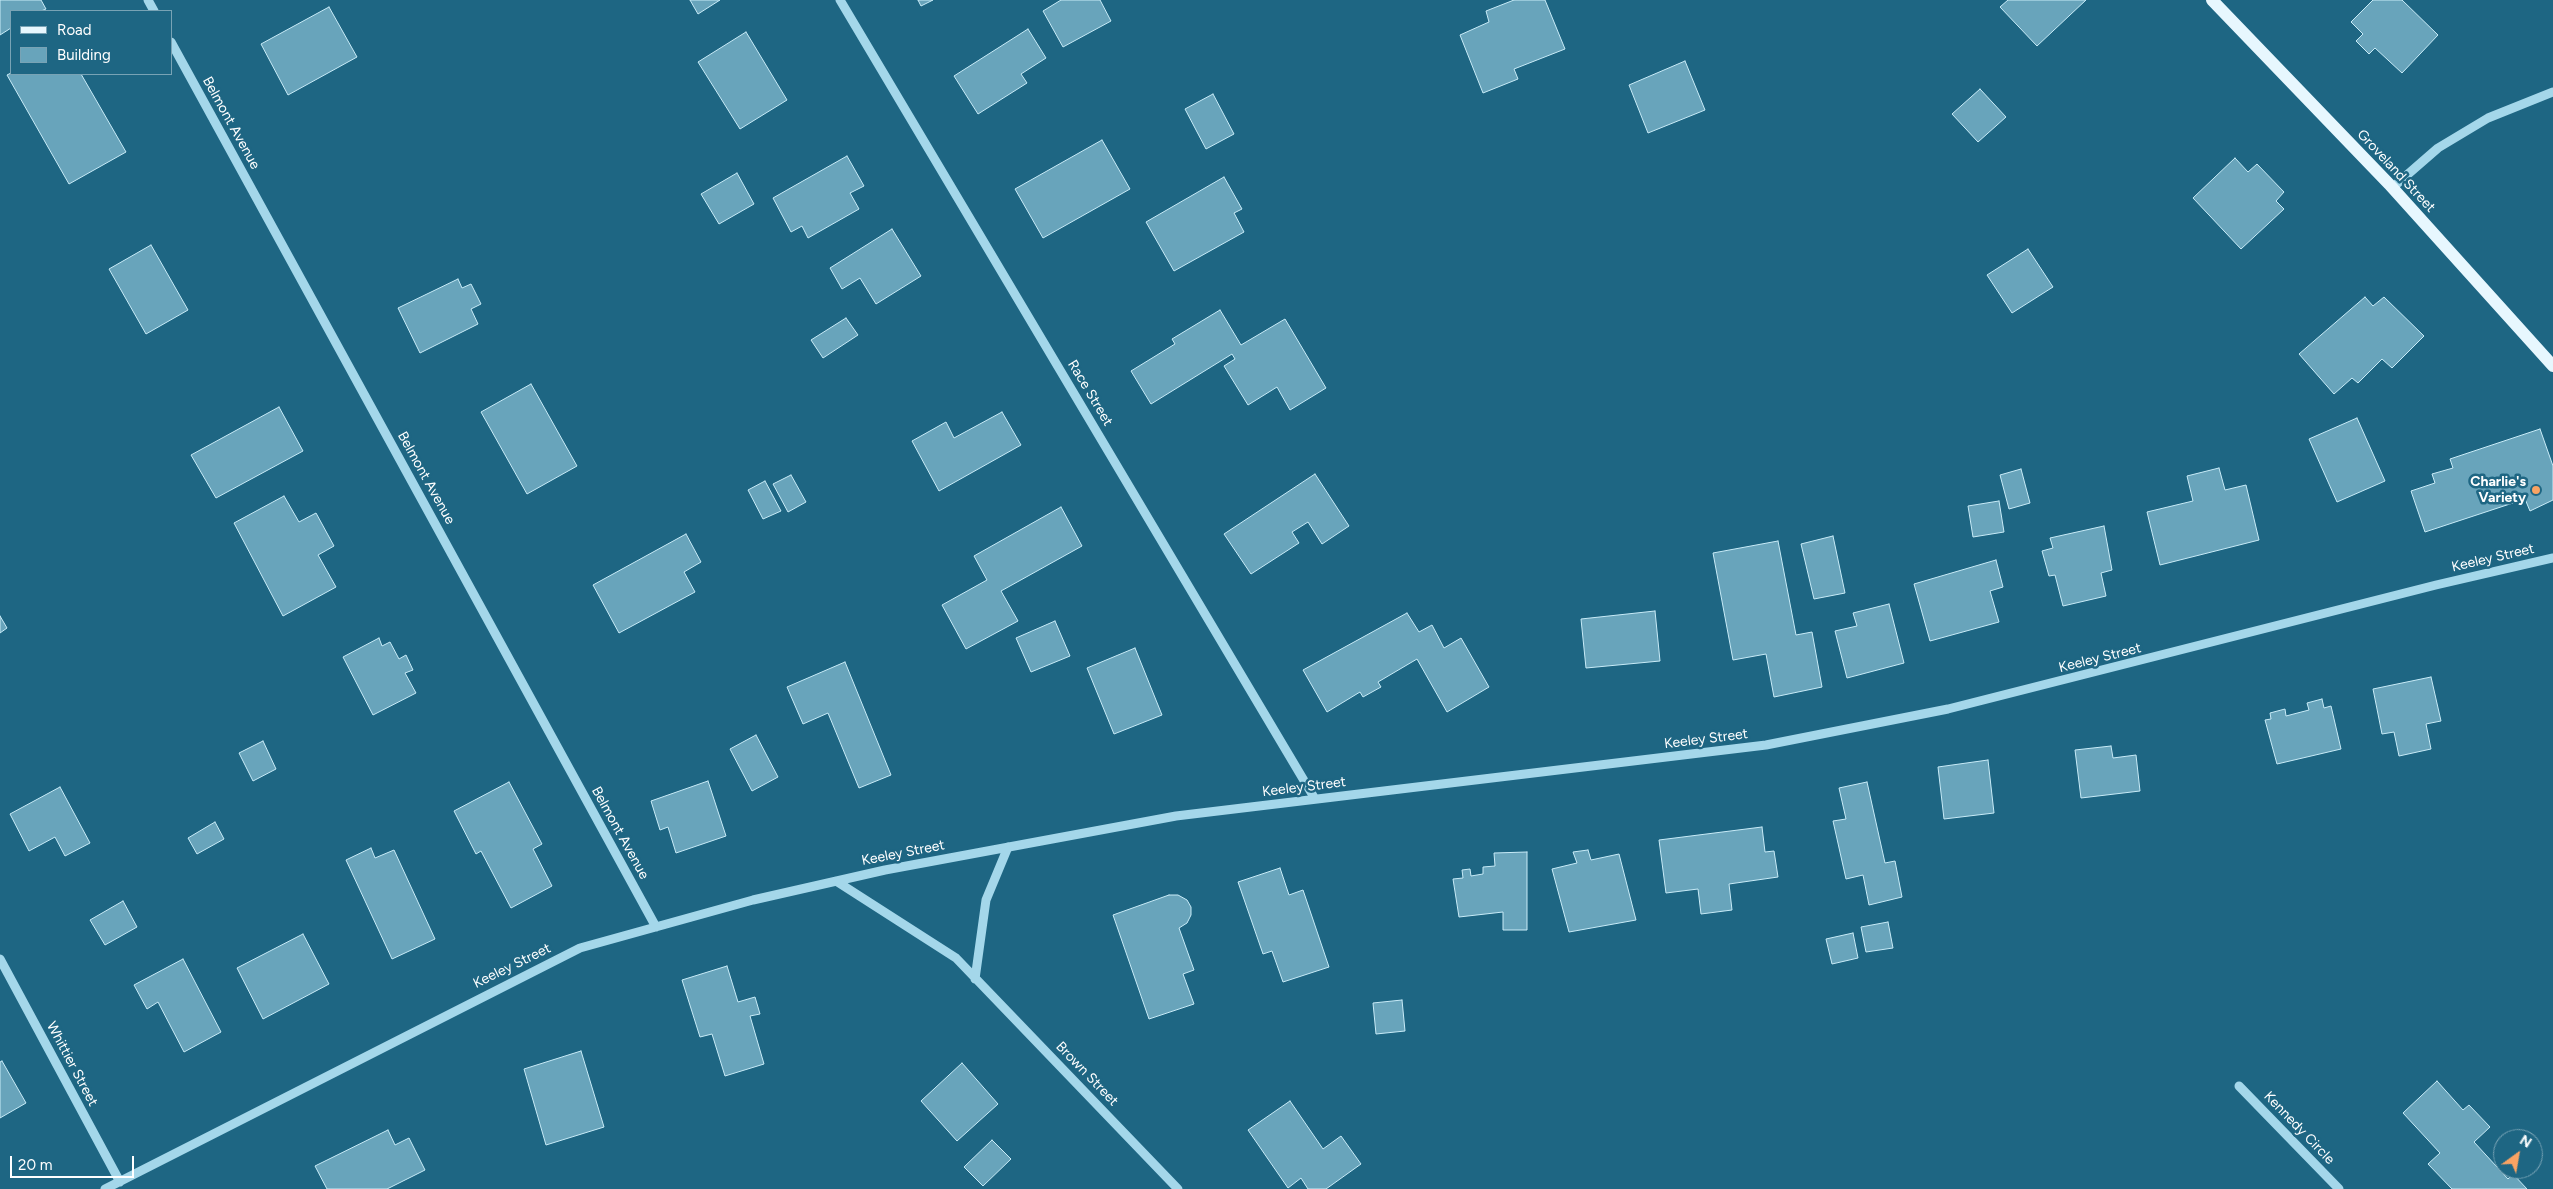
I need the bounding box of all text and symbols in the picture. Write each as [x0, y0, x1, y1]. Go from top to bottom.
legend [10, 10, 172, 75]
text: Road [57, 21, 92, 39]
text: Building [57, 46, 111, 64]
street label: Belmont Avenue [199, 74, 263, 172]
street label: Groveland Street [2353, 126, 2439, 216]
street label: Race Street [1064, 357, 1116, 429]
street label: Belmont Avenue [394, 429, 458, 527]
place label: Charlie's Variety [2470, 474, 2526, 507]
marker: Charlie's Variety [2530, 484, 2542, 496]
street label: Keeley Street [2450, 540, 2536, 576]
street label: Keeley Street [2057, 640, 2143, 676]
street label: Keeley Street [1663, 726, 1749, 752]
street label: Keeley Street [1261, 774, 1347, 800]
street label: Belmont Avenue [588, 784, 652, 882]
street label: Keeley Street [860, 837, 946, 869]
street label: Keeley Street [470, 940, 554, 992]
street label: Whittier Street [43, 1019, 101, 1109]
street label: Brown Street [1052, 1038, 1122, 1110]
street label: Kennedy Circle [2260, 1088, 2338, 1168]
north arrow [2493, 1129, 2543, 1179]
text: N [2517, 1132, 2535, 1152]
scale bar [12, 1146, 136, 1178]
text: 20 m [18, 1156, 52, 1174]

